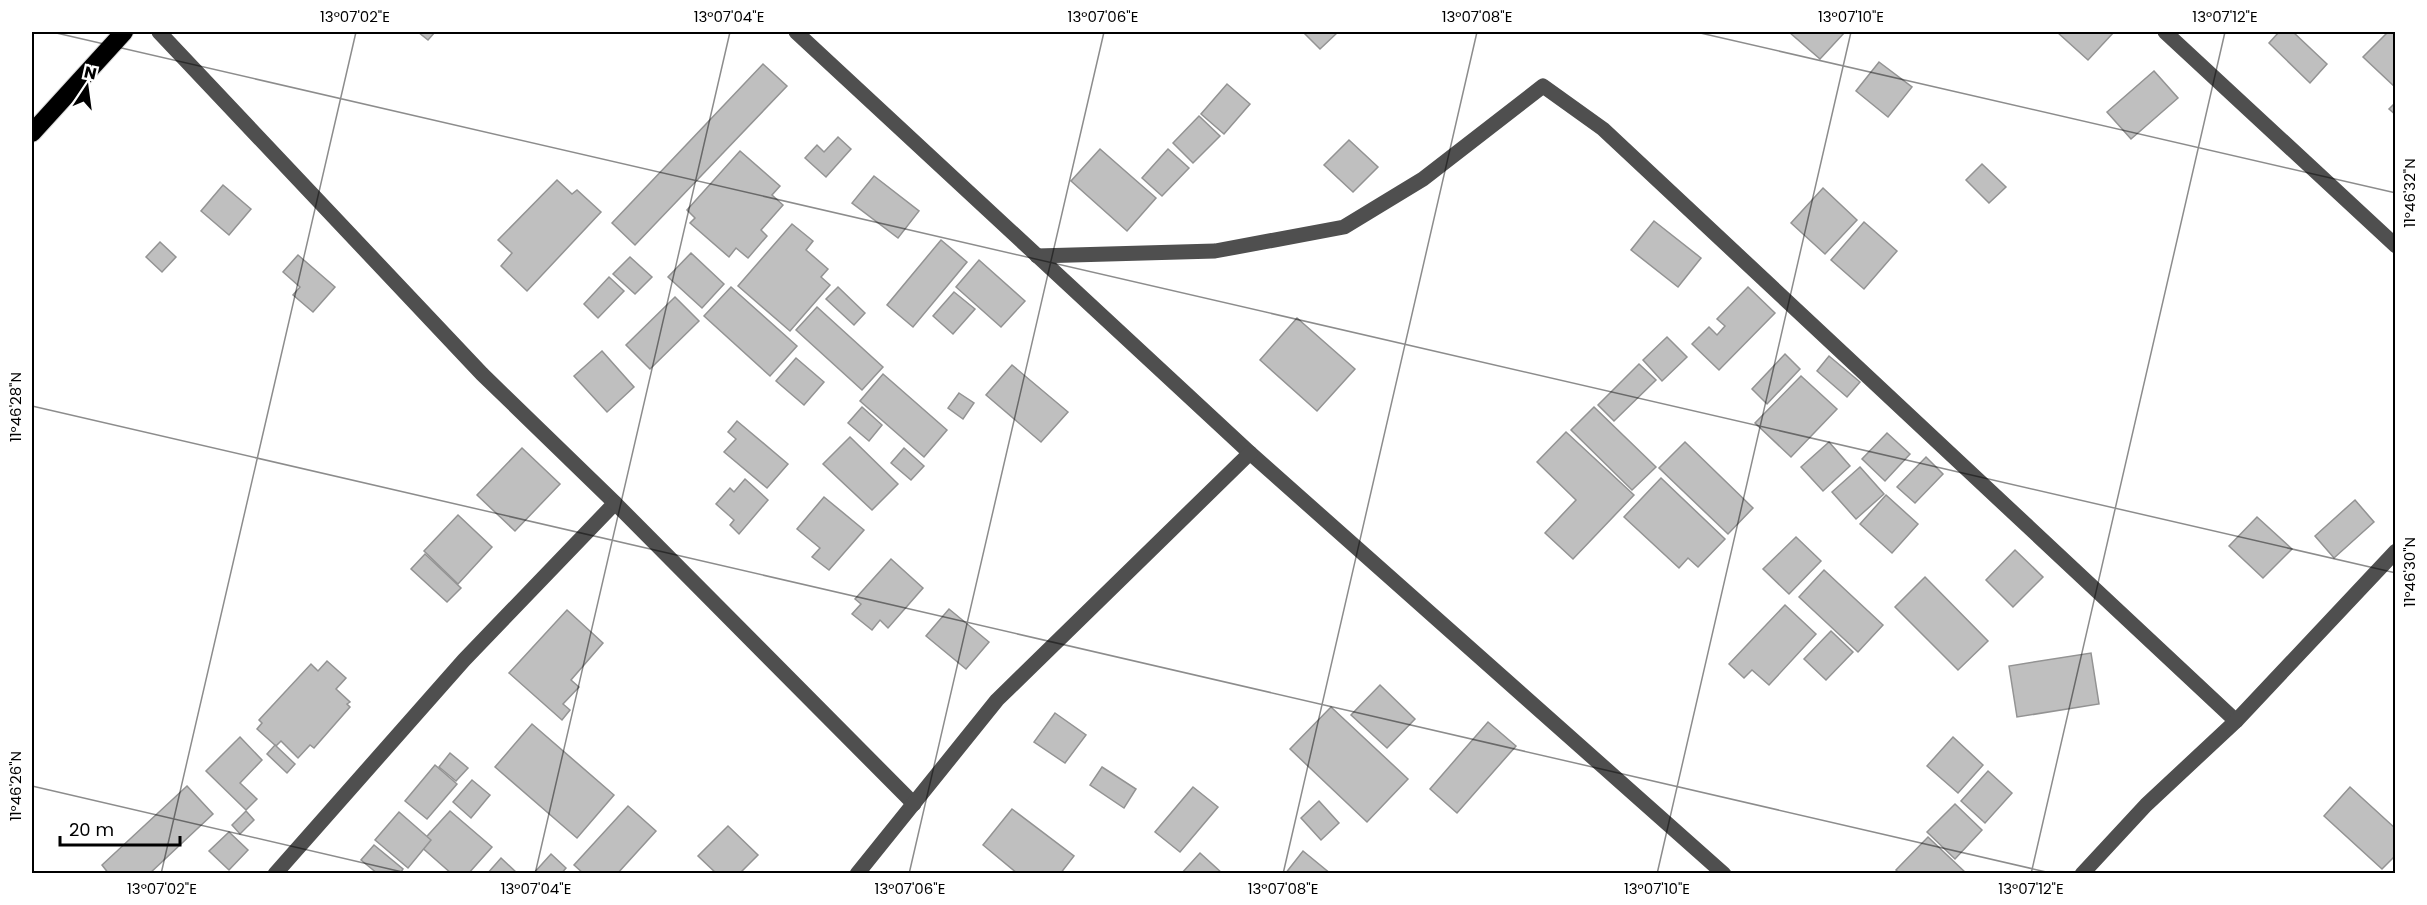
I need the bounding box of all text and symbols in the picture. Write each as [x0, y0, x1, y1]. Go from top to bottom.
text: 13°07'02"E [320, 6, 390, 27]
text: 13°07'04"E [694, 6, 764, 27]
text: 13°07'06"E [1068, 6, 1138, 27]
text: 13°07'08"E [1442, 6, 1512, 27]
text: 13°07'10"E [1818, 6, 1884, 27]
text: 13°07'12"E [2192, 6, 2258, 27]
north arrow [57, 57, 117, 117]
text: N [82, 60, 99, 85]
text: 11°46'32"N [2399, 158, 2420, 228]
text: 11°46'28"N [5, 372, 26, 442]
text: 11°46'30"N [2399, 537, 2420, 607]
text: 11°46'26"N [5, 751, 26, 821]
scale bar [60, 809, 180, 847]
text: 20 m [69, 817, 114, 842]
text: 13°07'02"E [127, 878, 197, 899]
text: 13°07'04"E [501, 878, 571, 899]
text: 13°07'06"E [875, 878, 945, 899]
text: 13°07'08"E [1248, 878, 1318, 899]
text: 13°07'10"E [1624, 878, 1690, 899]
text: 13°07'12"E [1998, 878, 2064, 899]

